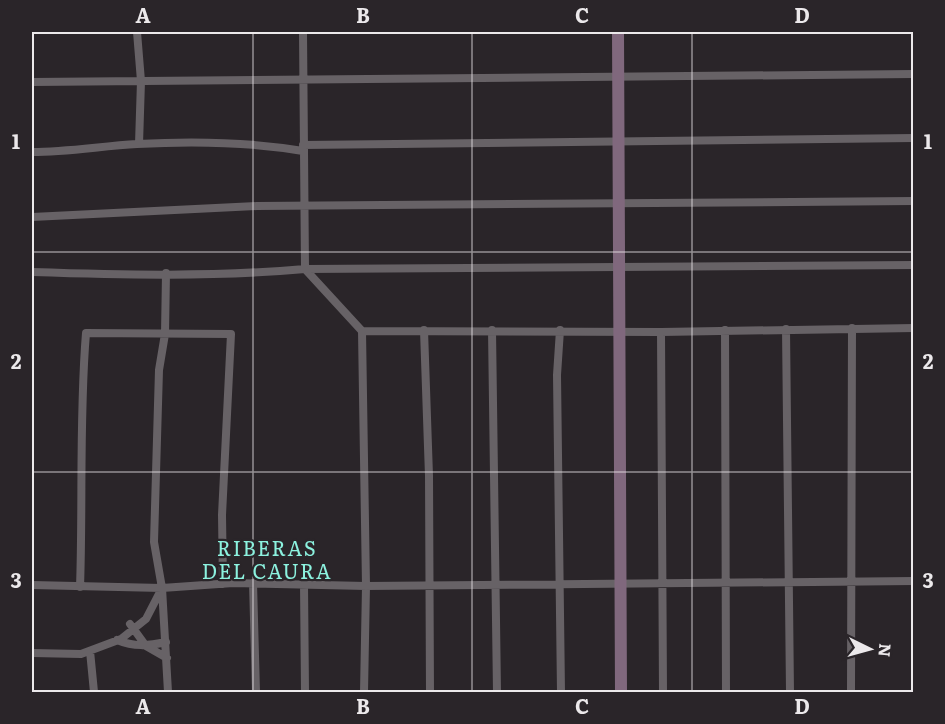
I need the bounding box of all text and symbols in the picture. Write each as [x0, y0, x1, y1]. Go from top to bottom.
text: A [135, 0, 151, 29]
text: B [356, 0, 370, 29]
text: C [575, 0, 589, 29]
text: D [794, 0, 810, 29]
text: 1 [12, 125, 20, 155]
text: 1 [924, 125, 932, 155]
text: 2 [11, 345, 22, 375]
text: 2 [923, 345, 934, 375]
district label: RIBERAS DEL CAURA [202, 532, 332, 585]
text: 3 [10, 564, 22, 594]
text: 3 [922, 564, 934, 594]
north arrow [840, 619, 900, 679]
text: N [873, 643, 898, 658]
text: A [135, 690, 151, 720]
text: B [356, 690, 370, 720]
text: C [575, 690, 589, 720]
text: D [794, 690, 810, 720]

